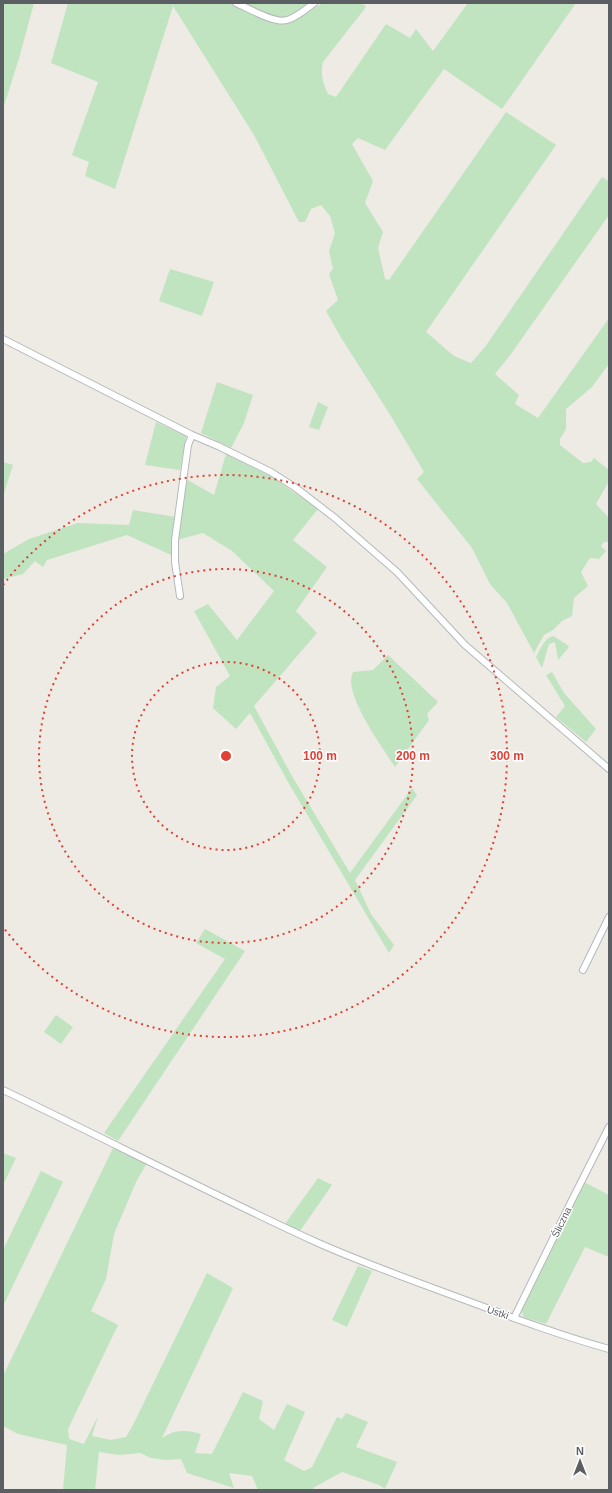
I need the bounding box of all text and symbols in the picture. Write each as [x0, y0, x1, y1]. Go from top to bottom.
centre of rings [219, 749, 233, 763]
text: 100 m [303, 749, 337, 763]
text: 200 m [396, 749, 430, 763]
text: 300 m [490, 749, 524, 763]
street label: Śliczna [549, 1204, 574, 1239]
street label: Ustki [486, 1304, 510, 1321]
north arrow [560, 1441, 600, 1481]
text: N [576, 1445, 584, 1457]

